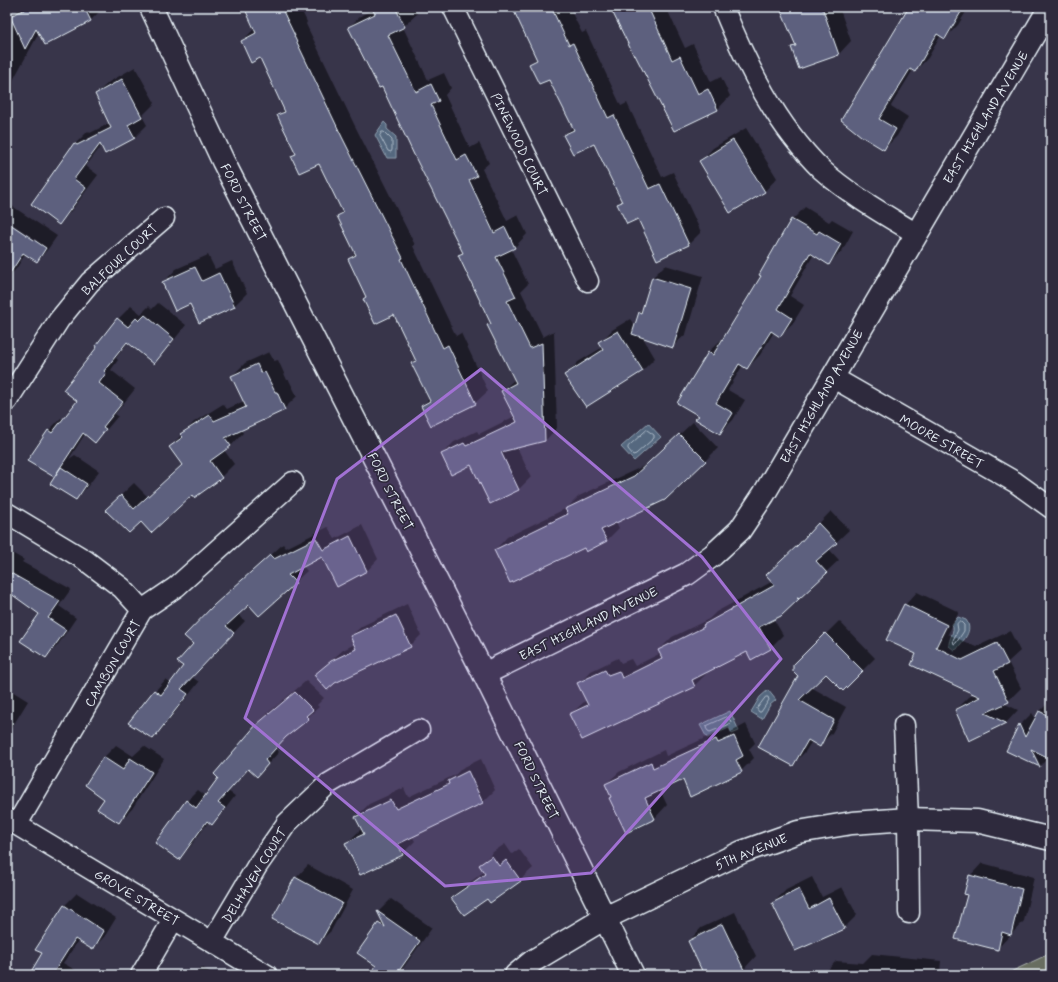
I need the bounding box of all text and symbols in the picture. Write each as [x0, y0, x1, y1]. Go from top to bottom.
street label: EAST HIGHLAND AVENUE [940, 48, 1033, 187]
street label: PINEWOOD COURT [486, 90, 551, 199]
street label: FORD STREET [216, 161, 270, 245]
street label: BALFOUR COURT [78, 220, 162, 300]
street label: EAST HIGHLAND AVENUE [777, 326, 868, 467]
street label: MOORE STREET [896, 411, 986, 473]
street label: FORD STREET [363, 450, 417, 534]
street label: EAST HIGHLAND AVENUE [517, 583, 661, 665]
street label: CAMBON COURT [81, 617, 145, 711]
street label: FORD STREET [509, 739, 562, 823]
street label: DELHAVEN COURT [219, 824, 292, 927]
street label: 5TH AVENUE [713, 830, 791, 875]
street label: GROVE STREET [91, 866, 182, 931]

